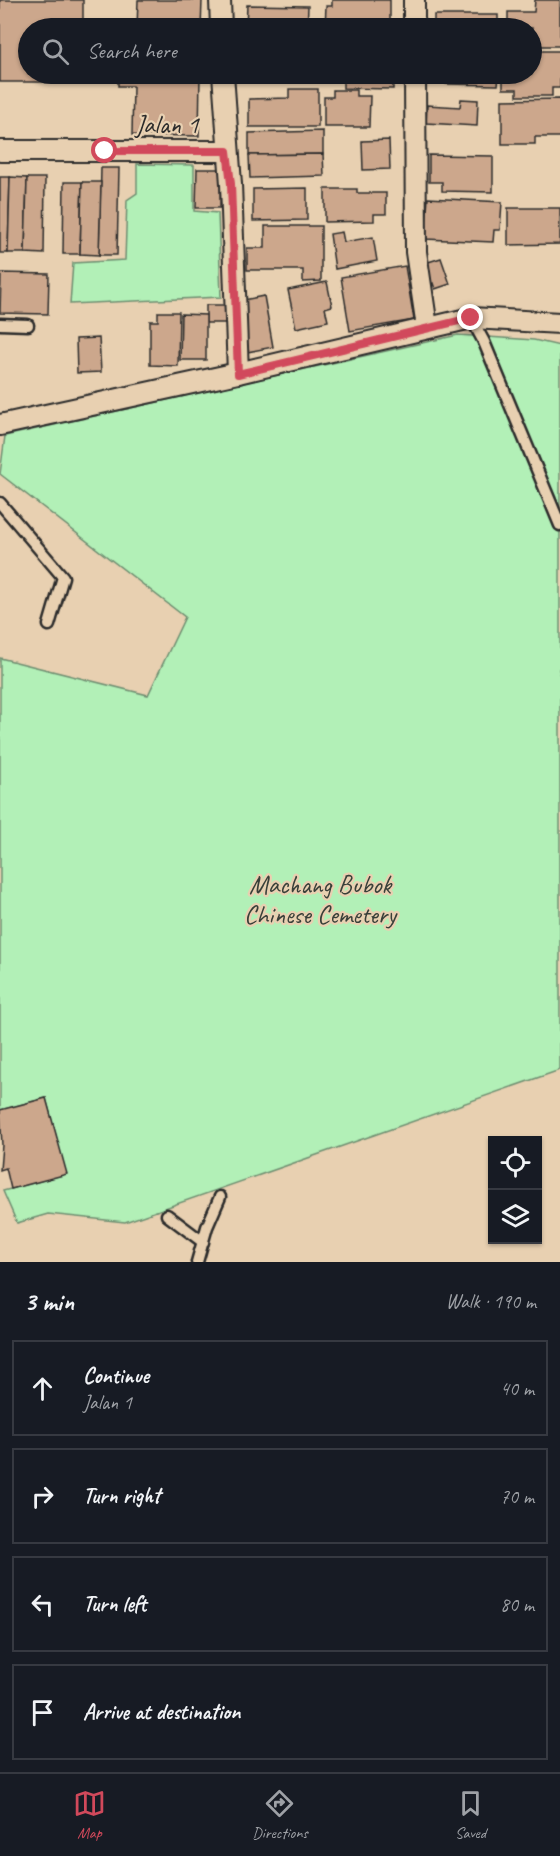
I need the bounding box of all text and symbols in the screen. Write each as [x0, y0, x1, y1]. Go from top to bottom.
search box [18, 18, 542, 84]
icon: search [39, 35, 72, 68]
text: Search here [87, 37, 177, 65]
street label: Jalan 1 [133, 108, 200, 141]
route start [91, 137, 117, 163]
route end [457, 304, 483, 330]
park label: Machang Bubok Chinese Cemetery [244, 868, 398, 931]
map controls [488, 1136, 542, 1244]
button: locate [488, 1136, 542, 1190]
button: layers [488, 1190, 542, 1244]
text: 3 min [24, 1285, 74, 1318]
text: Walk · 190 m [446, 1289, 536, 1314]
text: Continue [83, 1362, 149, 1390]
icon: ahead [26, 1372, 59, 1405]
text: 40 m [500, 1376, 534, 1401]
text: Jalan 1 [83, 1390, 132, 1415]
icon: right [26, 1480, 59, 1513]
text: Turn right [83, 1482, 160, 1510]
text: 70 m [500, 1484, 534, 1509]
icon: left [26, 1588, 59, 1621]
text: Turn left [83, 1590, 147, 1618]
text: 80 m [500, 1592, 534, 1617]
icon: arrive [26, 1696, 59, 1729]
text: Arrive at destination [83, 1698, 240, 1726]
tab: Map [73, 1787, 106, 1843]
tab: Directions [252, 1787, 308, 1843]
tab: Saved [454, 1787, 487, 1843]

